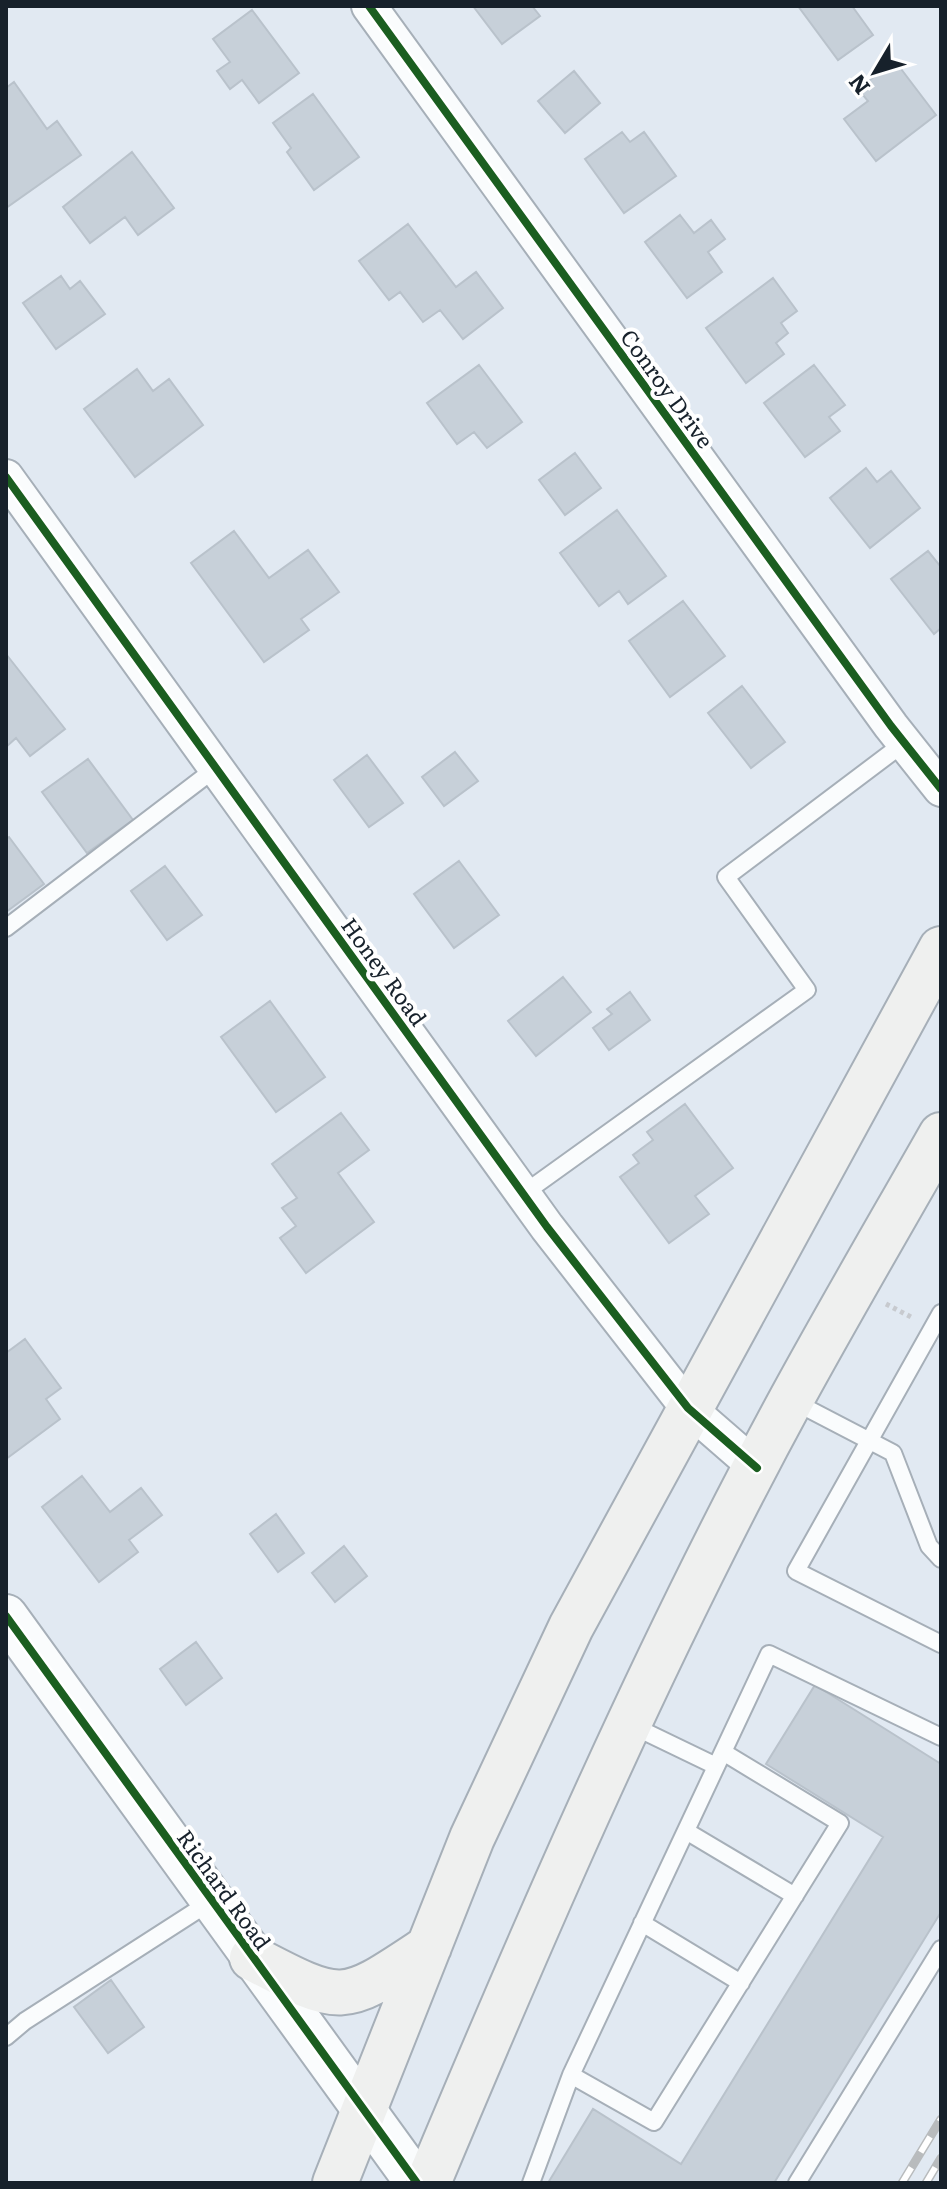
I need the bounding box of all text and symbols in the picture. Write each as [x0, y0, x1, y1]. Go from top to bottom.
north arrow [835, 32, 915, 112]
text: N [839, 68, 877, 103]
street label: Conroy Drive [614, 322, 722, 454]
street label: Honey Road [334, 910, 436, 1032]
street label: Richard Road [170, 1822, 280, 1956]

